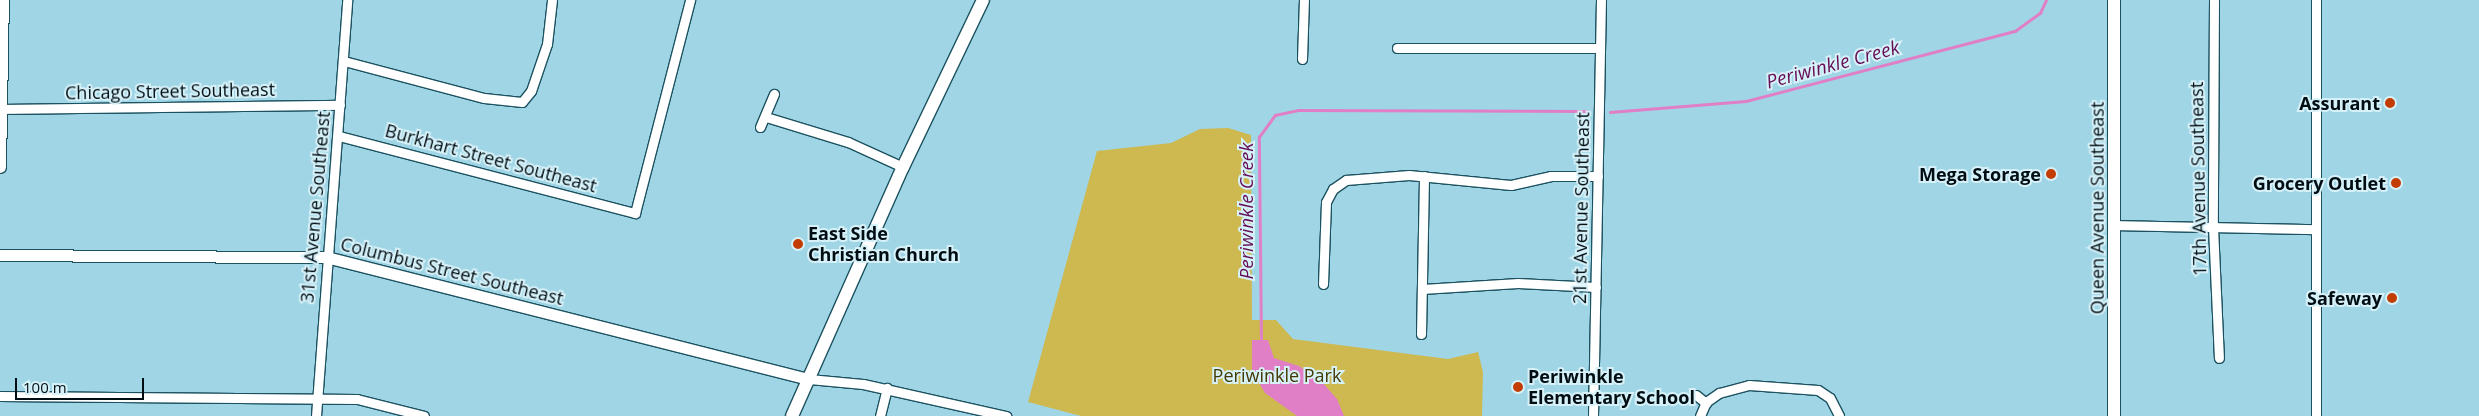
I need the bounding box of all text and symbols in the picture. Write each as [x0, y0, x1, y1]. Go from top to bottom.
water label: Periwinkle Creek [1764, 36, 1902, 94]
street label: Chicago Street Southeast [65, 78, 275, 104]
street label: 17th Avenue Southeast [2186, 82, 2210, 276]
place label: Assurant [2299, 92, 2380, 114]
marker: Assurant [2384, 97, 2396, 109]
street label: Queen Avenue Southeast [2086, 102, 2108, 314]
street label: 31st Avenue Southeast [296, 110, 334, 304]
street label: 21st Avenue Southeast [1569, 112, 1593, 304]
street label: Burkhart Street Southeast [383, 119, 599, 197]
water label: Periwinkle Creek [1236, 142, 1258, 280]
place label: Mega Storage [1919, 163, 2041, 185]
marker: Mega Storage [2045, 168, 2057, 180]
place label: Grocery Outlet [2253, 172, 2386, 194]
marker: Grocery Outlet [2390, 177, 2402, 189]
place label: East Side Christian Church [808, 223, 959, 266]
street label: Columbus Street Southeast [338, 233, 566, 309]
marker: East Side Christian Church [792, 238, 804, 250]
place label: Safeway [2307, 287, 2382, 309]
marker: Safeway [2386, 292, 2398, 304]
park label: Periwinkle Park [1213, 364, 1341, 386]
place label: Periwinkle Elementary School [1528, 366, 1695, 408]
scale bar [18, 368, 146, 400]
text: 100 m [23, 377, 67, 397]
marker: Periwinkle Elementary School [1512, 381, 1524, 393]

